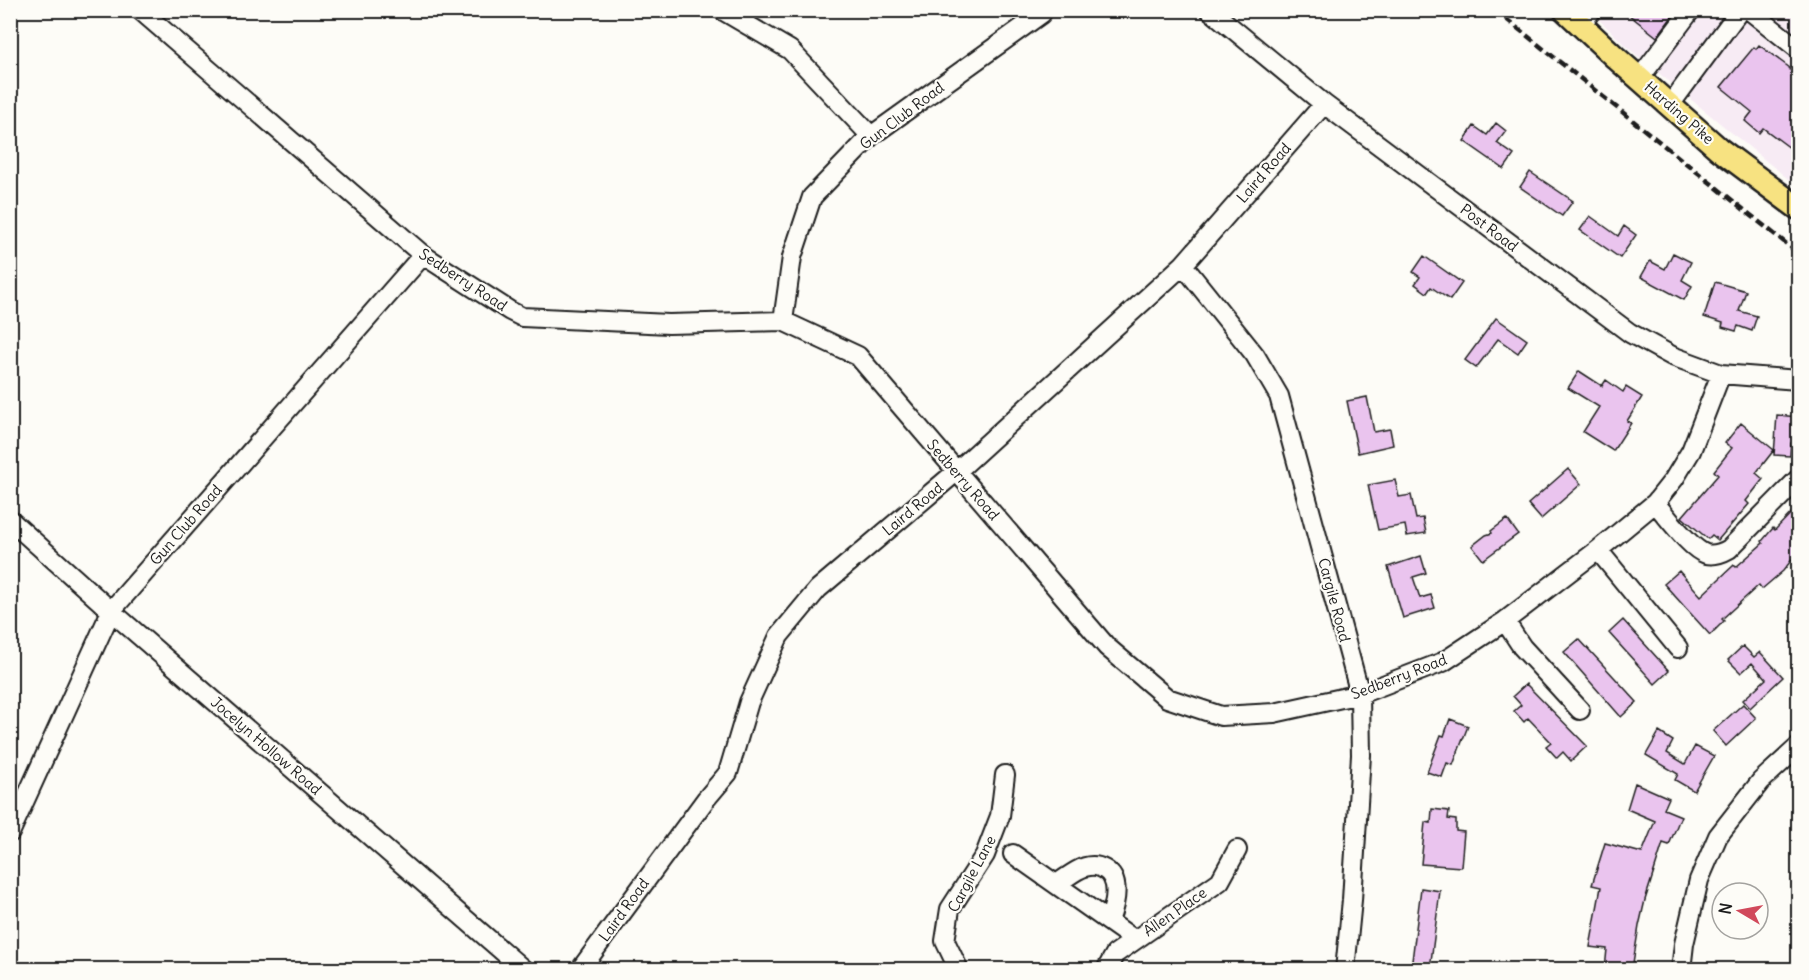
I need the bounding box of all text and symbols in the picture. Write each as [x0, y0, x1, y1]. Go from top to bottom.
street label: Harding Pike [1641, 77, 1718, 148]
street label: Gun Club Road [856, 78, 948, 154]
street label: Laird Road [1232, 139, 1295, 207]
street label: Post Road [1457, 200, 1522, 256]
street label: Sedberry Road [416, 244, 511, 315]
street label: Sedberry Road [923, 435, 1004, 524]
street label: Laird Road [878, 478, 947, 540]
street label: Gun Club Road [145, 480, 226, 569]
street label: Cargile Road [1314, 556, 1355, 644]
street label: Sedberry Road [1348, 649, 1450, 704]
street label: Jocelyn Hollow Road [207, 692, 326, 799]
street label: Cargile Lane [943, 832, 1000, 915]
street label: Laird Road [594, 874, 653, 945]
north arrow [1710, 881, 1770, 941]
street label: Allen Place [1139, 883, 1210, 940]
text: N [1714, 901, 1736, 916]

